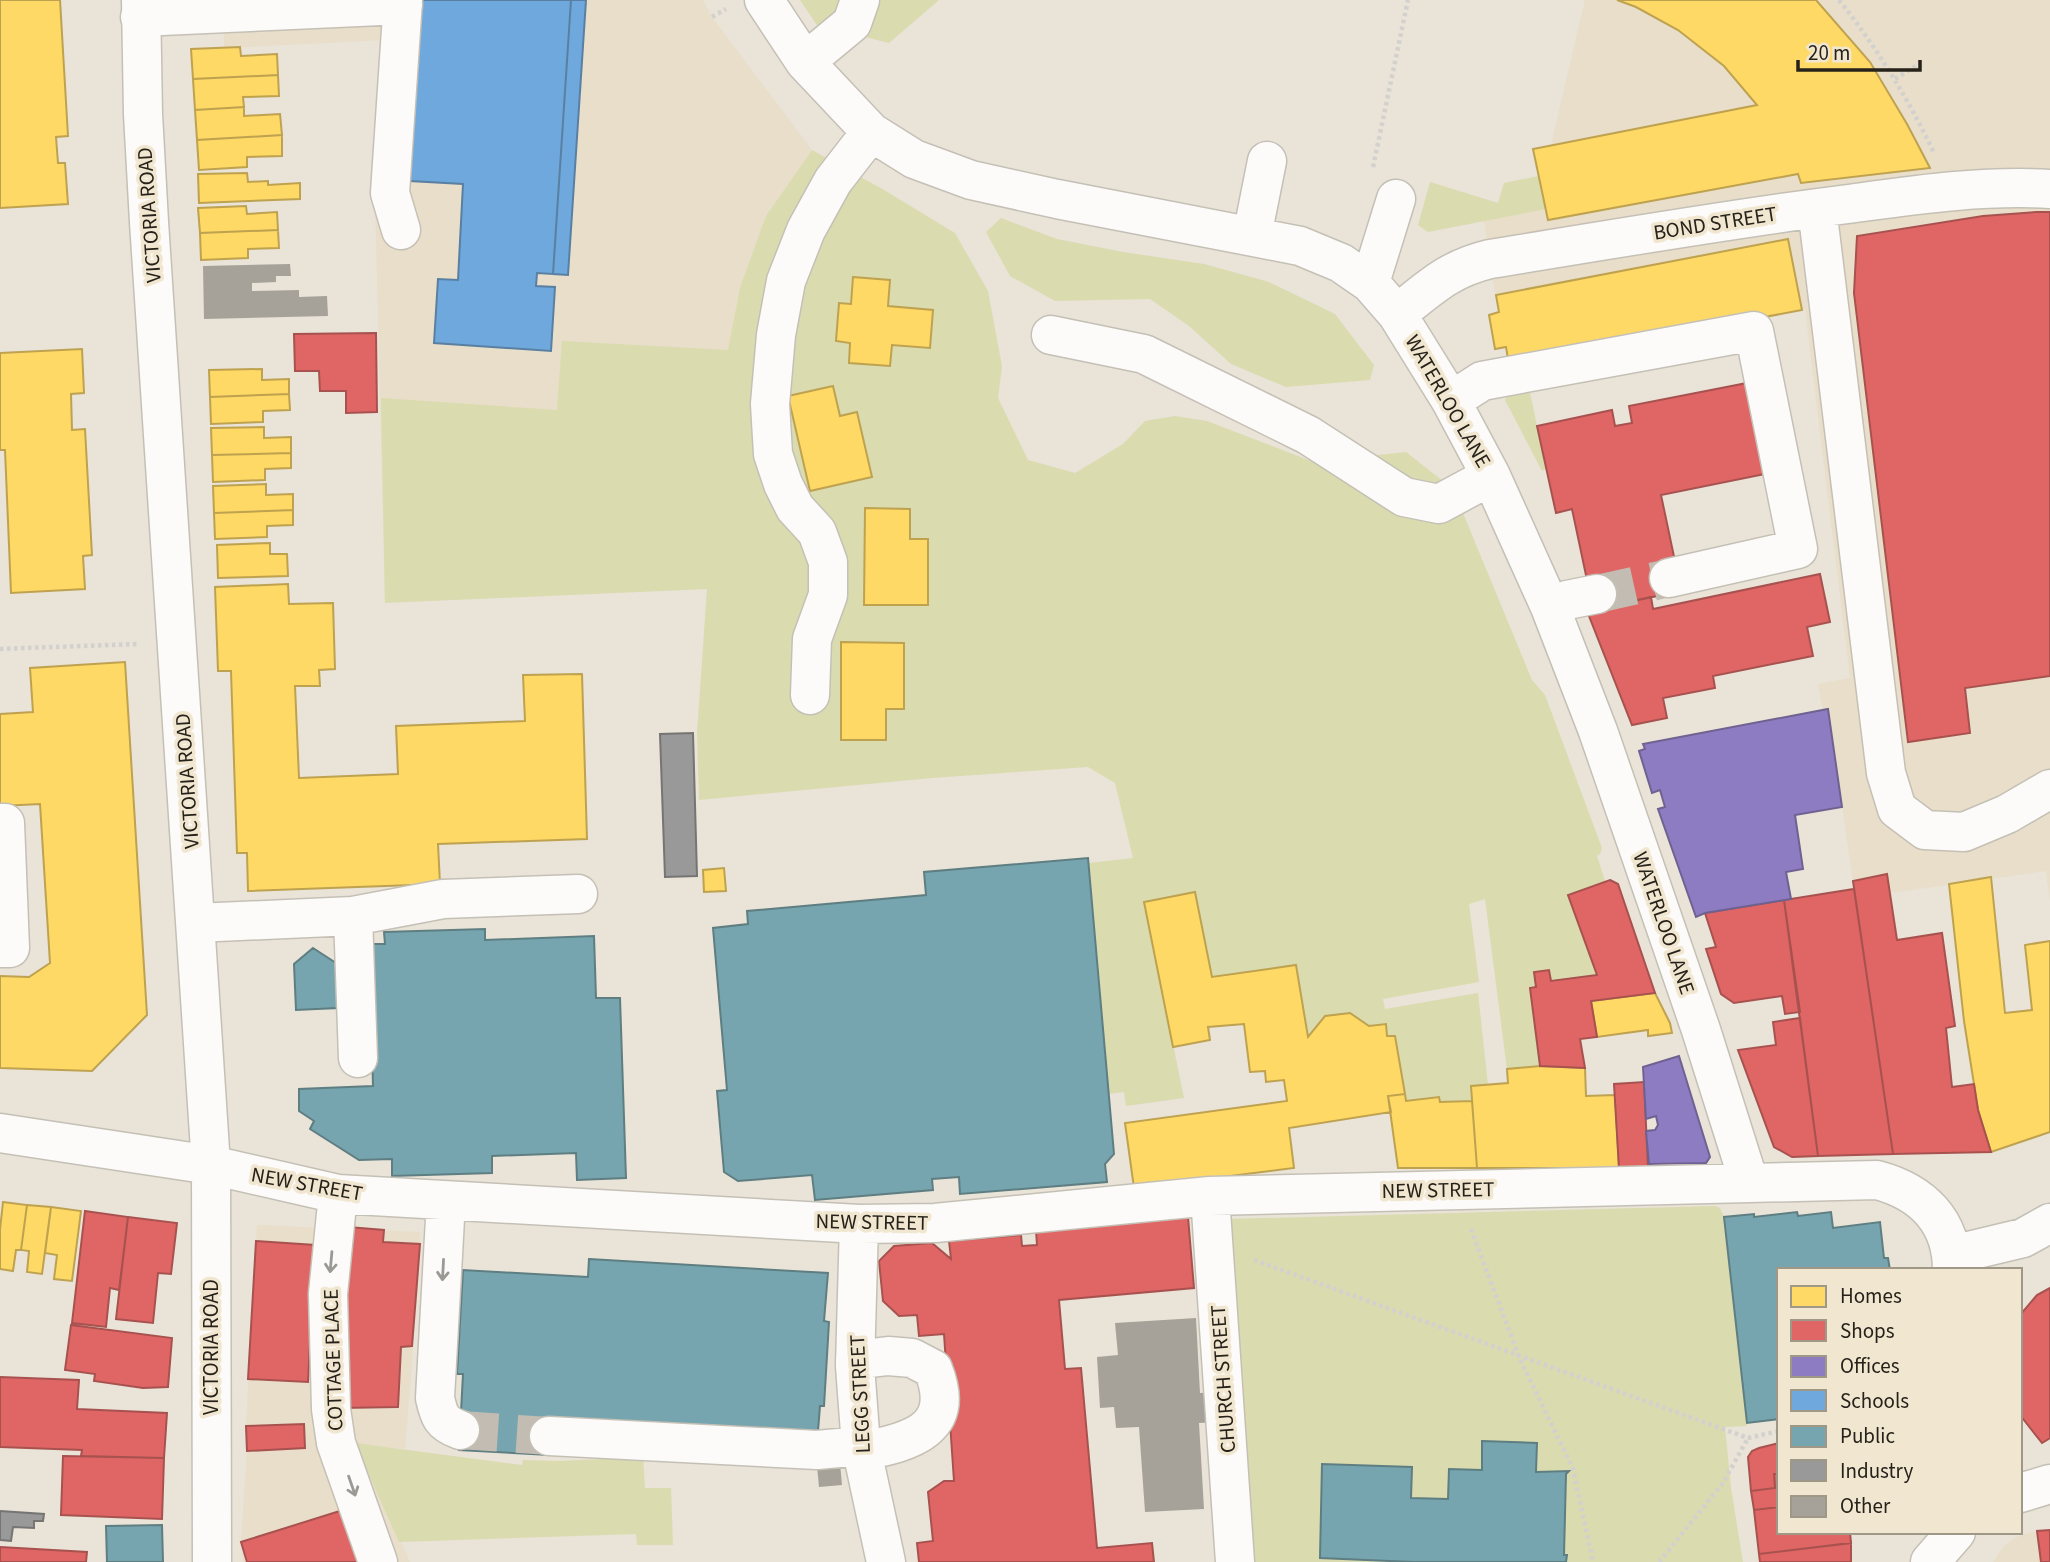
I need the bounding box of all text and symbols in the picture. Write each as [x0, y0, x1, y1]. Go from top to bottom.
scale bar [1798, 28, 1920, 72]
text: 20 m [1808, 38, 1850, 68]
street label: VICTORIA ROAD [129, 146, 169, 284]
street label: BOND STREET [1651, 198, 1779, 248]
street label: WATERLOO LANE [1398, 329, 1498, 473]
street label: VICTORIA ROAD [167, 712, 207, 850]
street label: WATERLOO LANE [1626, 848, 1702, 998]
street label: NEW STREET [249, 1159, 365, 1209]
street label: NEW STREET [1381, 1174, 1495, 1206]
street label: NEW STREET [815, 1206, 929, 1238]
one-way arrow [324, 1250, 337, 1272]
one-way arrow [436, 1258, 449, 1281]
legend [1777, 1268, 2022, 1534]
street label: VICTORIA ROAD [196, 1279, 226, 1415]
text: Homes [1840, 1281, 1902, 1311]
street label: COTTAGE PLACE [316, 1288, 350, 1432]
street label: CHURCH STREET [1203, 1304, 1243, 1454]
text: Shops [1840, 1316, 1895, 1346]
street label: LEGG STREET [842, 1334, 878, 1454]
text: Offices [1840, 1351, 1900, 1381]
text: Schools [1840, 1386, 1909, 1416]
text: Public [1840, 1421, 1895, 1451]
text: Industry [1840, 1456, 1913, 1486]
one-way arrow [346, 1474, 359, 1496]
text: Other [1840, 1491, 1891, 1521]

